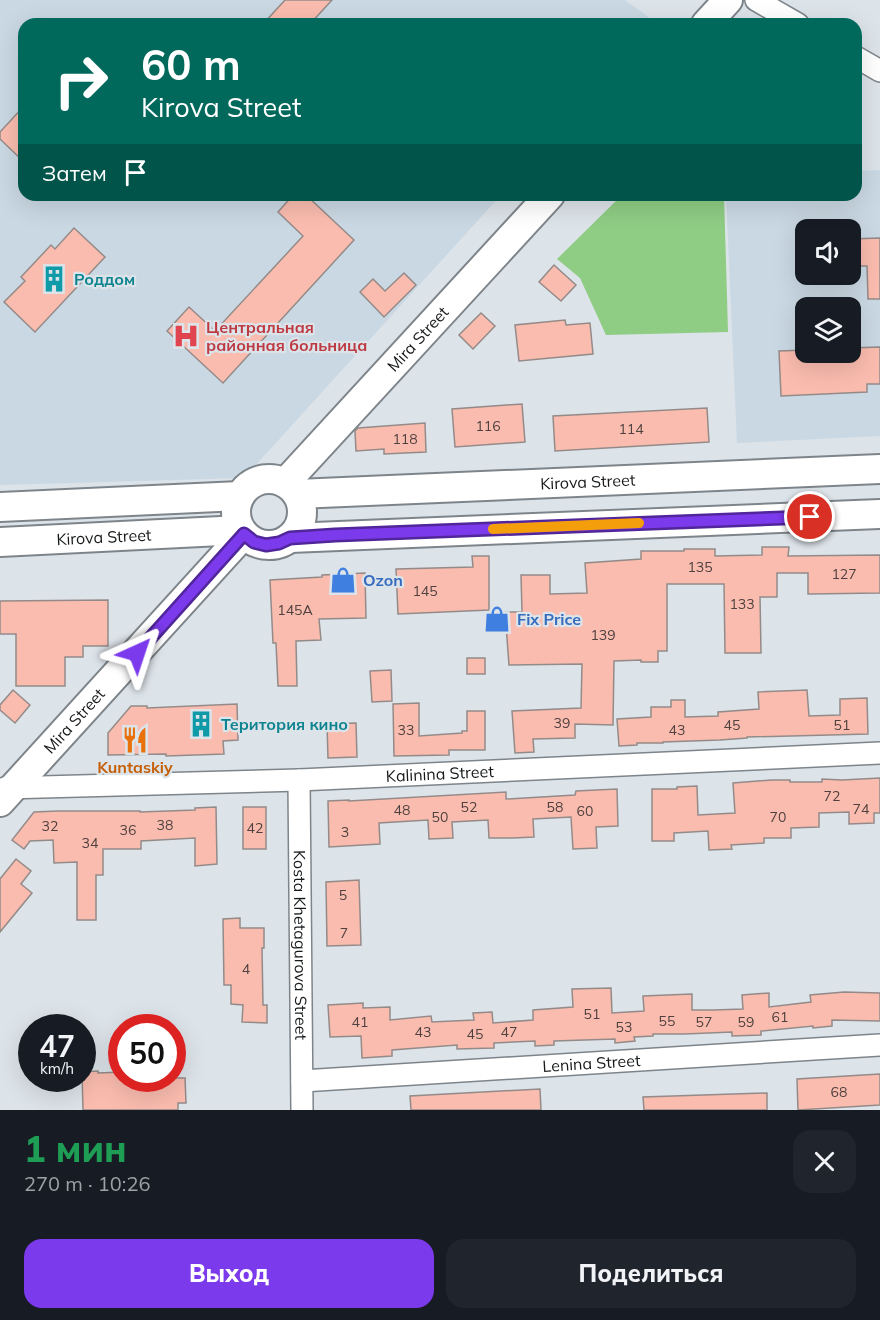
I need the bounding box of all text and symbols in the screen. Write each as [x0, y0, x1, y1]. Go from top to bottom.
text: 60 m [141, 38, 241, 91]
icon: right [42, 42, 120, 120]
text: Kirova Street [141, 90, 301, 124]
icon: arrive [119, 156, 152, 189]
text: Затем [42, 159, 107, 187]
map controls [795, 219, 861, 363]
button: sound [795, 219, 861, 285]
building icon: Роддом [39, 264, 69, 294]
place label: Роддом [74, 269, 135, 289]
button: layers [795, 297, 861, 363]
street label: Mira Street [383, 302, 453, 375]
place label: Центральная районная больница [206, 317, 367, 355]
hospital icon: Центральная районная больница [171, 321, 201, 351]
house number: 116 [475, 417, 501, 435]
house number: 114 [618, 420, 644, 438]
house number: 118 [392, 430, 418, 448]
street label: Kirova Street [540, 469, 636, 494]
pin [784, 491, 835, 542]
icon: arrive [793, 500, 826, 533]
street label: Kirova Street [56, 524, 152, 549]
house number: 135 [687, 558, 713, 576]
shop icon: Ozon [328, 565, 358, 595]
house number: 127 [831, 565, 857, 583]
place label: Ozon [363, 570, 403, 590]
house number: 145 [412, 582, 438, 600]
house number: 133 [729, 595, 755, 613]
house number: 145А [277, 601, 313, 619]
shop icon: Fix Price [482, 604, 512, 634]
place label: Fix Price [517, 609, 581, 629]
position arrow [105, 621, 169, 685]
house number: 139 [590, 626, 616, 644]
street label: Mira Street [39, 684, 109, 757]
building icon: Територия кино [186, 709, 216, 739]
place label: Територия кино [221, 714, 348, 734]
house number: 39 [554, 714, 570, 732]
house number: 45 [724, 716, 740, 734]
house number: 51 [834, 716, 850, 734]
house number: 33 [398, 721, 414, 739]
house number: 43 [669, 721, 685, 739]
restaurant icon: Kuntaskiy [120, 725, 150, 755]
place label: Kuntaskiy [97, 757, 173, 777]
street label: Kalinina Street [385, 761, 495, 786]
house number: 72 [824, 787, 840, 805]
house number: 52 [461, 798, 477, 816]
house number: 58 [547, 798, 563, 816]
house number: 74 [853, 800, 870, 818]
house number: 48 [394, 801, 410, 819]
house number: 60 [577, 802, 593, 820]
house number: 50 [432, 808, 448, 826]
house number: 70 [770, 808, 786, 826]
house number: 38 [157, 816, 173, 834]
house number: 32 [42, 817, 58, 835]
house number: 42 [247, 819, 263, 837]
house number: 36 [120, 821, 136, 839]
house number: 3 [341, 823, 349, 841]
house number: 34 [82, 834, 99, 852]
street label: Kosta Khetagurova Street [290, 850, 311, 1040]
house number: 5 [339, 886, 347, 904]
house number: 7 [340, 924, 348, 942]
house number: 4 [242, 960, 251, 978]
house number: 51 [584, 1005, 600, 1023]
house number: 61 [772, 1008, 788, 1026]
house number: 55 [659, 1012, 675, 1030]
house number: 41 [352, 1013, 368, 1031]
house number: 57 [696, 1013, 712, 1031]
house number: 59 [738, 1013, 754, 1031]
speed limit sign: 50 [108, 1014, 186, 1092]
house number: 53 [616, 1018, 632, 1036]
house number: 43 [415, 1023, 431, 1041]
house number: 47 [501, 1023, 517, 1041]
house number: 45 [467, 1025, 483, 1043]
text: 47 [39, 1027, 75, 1065]
street label: Lenina Street [542, 1050, 641, 1076]
text: km/h [40, 1059, 74, 1078]
house number: 68 [831, 1083, 847, 1101]
text: 1 мин [24, 1126, 127, 1171]
button: close [793, 1130, 856, 1193]
text: 270 m · 10:26 [24, 1171, 150, 1196]
button: Выход [24, 1239, 434, 1308]
button: Поделиться [446, 1239, 856, 1308]

